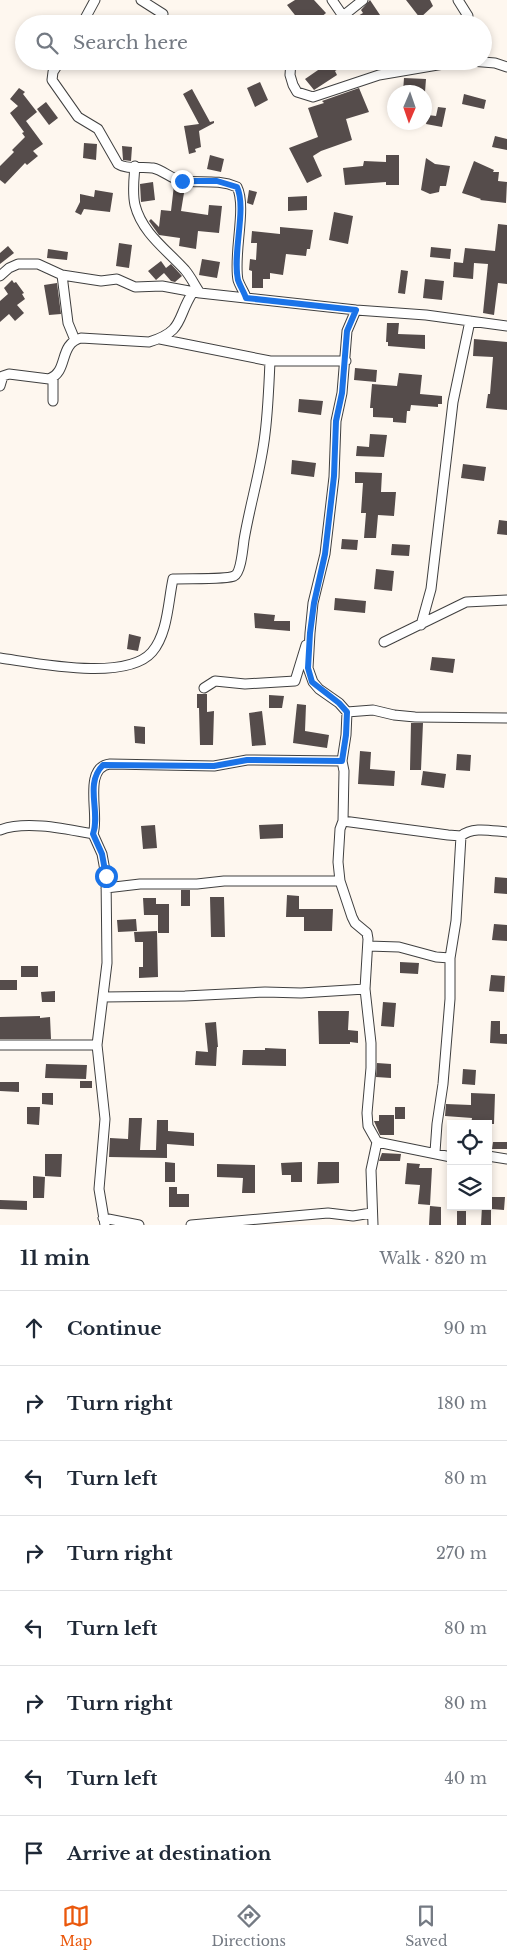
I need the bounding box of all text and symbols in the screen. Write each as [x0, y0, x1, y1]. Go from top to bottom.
search box [15, 15, 492, 70]
icon: search [33, 29, 61, 57]
text: Search here [73, 31, 188, 54]
north arrow [387, 85, 432, 130]
route end [171, 170, 194, 193]
route start [95, 865, 118, 888]
map controls [447, 1120, 492, 1210]
button: locate [447, 1120, 492, 1165]
button: layers [447, 1165, 492, 1210]
text: 11 min [20, 1245, 90, 1271]
text: Walk · 820 m [379, 1248, 487, 1268]
icon: ahead [20, 1314, 48, 1342]
text: Continue [67, 1317, 162, 1340]
text: 90 m [444, 1318, 487, 1338]
icon: right [20, 1389, 48, 1417]
text: Turn right [67, 1392, 173, 1415]
text: 180 m [437, 1393, 487, 1413]
icon: left [20, 1464, 48, 1492]
text: Turn left [67, 1467, 158, 1490]
text: 80 m [444, 1468, 487, 1488]
icon: right [20, 1539, 48, 1567]
text: Turn right [67, 1542, 173, 1565]
text: 270 m [436, 1543, 487, 1563]
icon: left [20, 1614, 48, 1642]
text: Turn left [67, 1617, 158, 1640]
text: 80 m [444, 1618, 487, 1638]
icon: right [20, 1689, 48, 1717]
text: Turn right [67, 1692, 173, 1715]
text: 80 m [444, 1693, 487, 1713]
icon: left [20, 1764, 48, 1792]
text: Turn left [67, 1767, 158, 1790]
text: 40 m [444, 1768, 487, 1788]
icon: arrive [20, 1839, 48, 1867]
text: Arrive at destination [67, 1842, 271, 1865]
tab: Map [60, 1902, 92, 1950]
tab: Directions [211, 1902, 286, 1950]
tab: Saved [405, 1902, 447, 1950]

